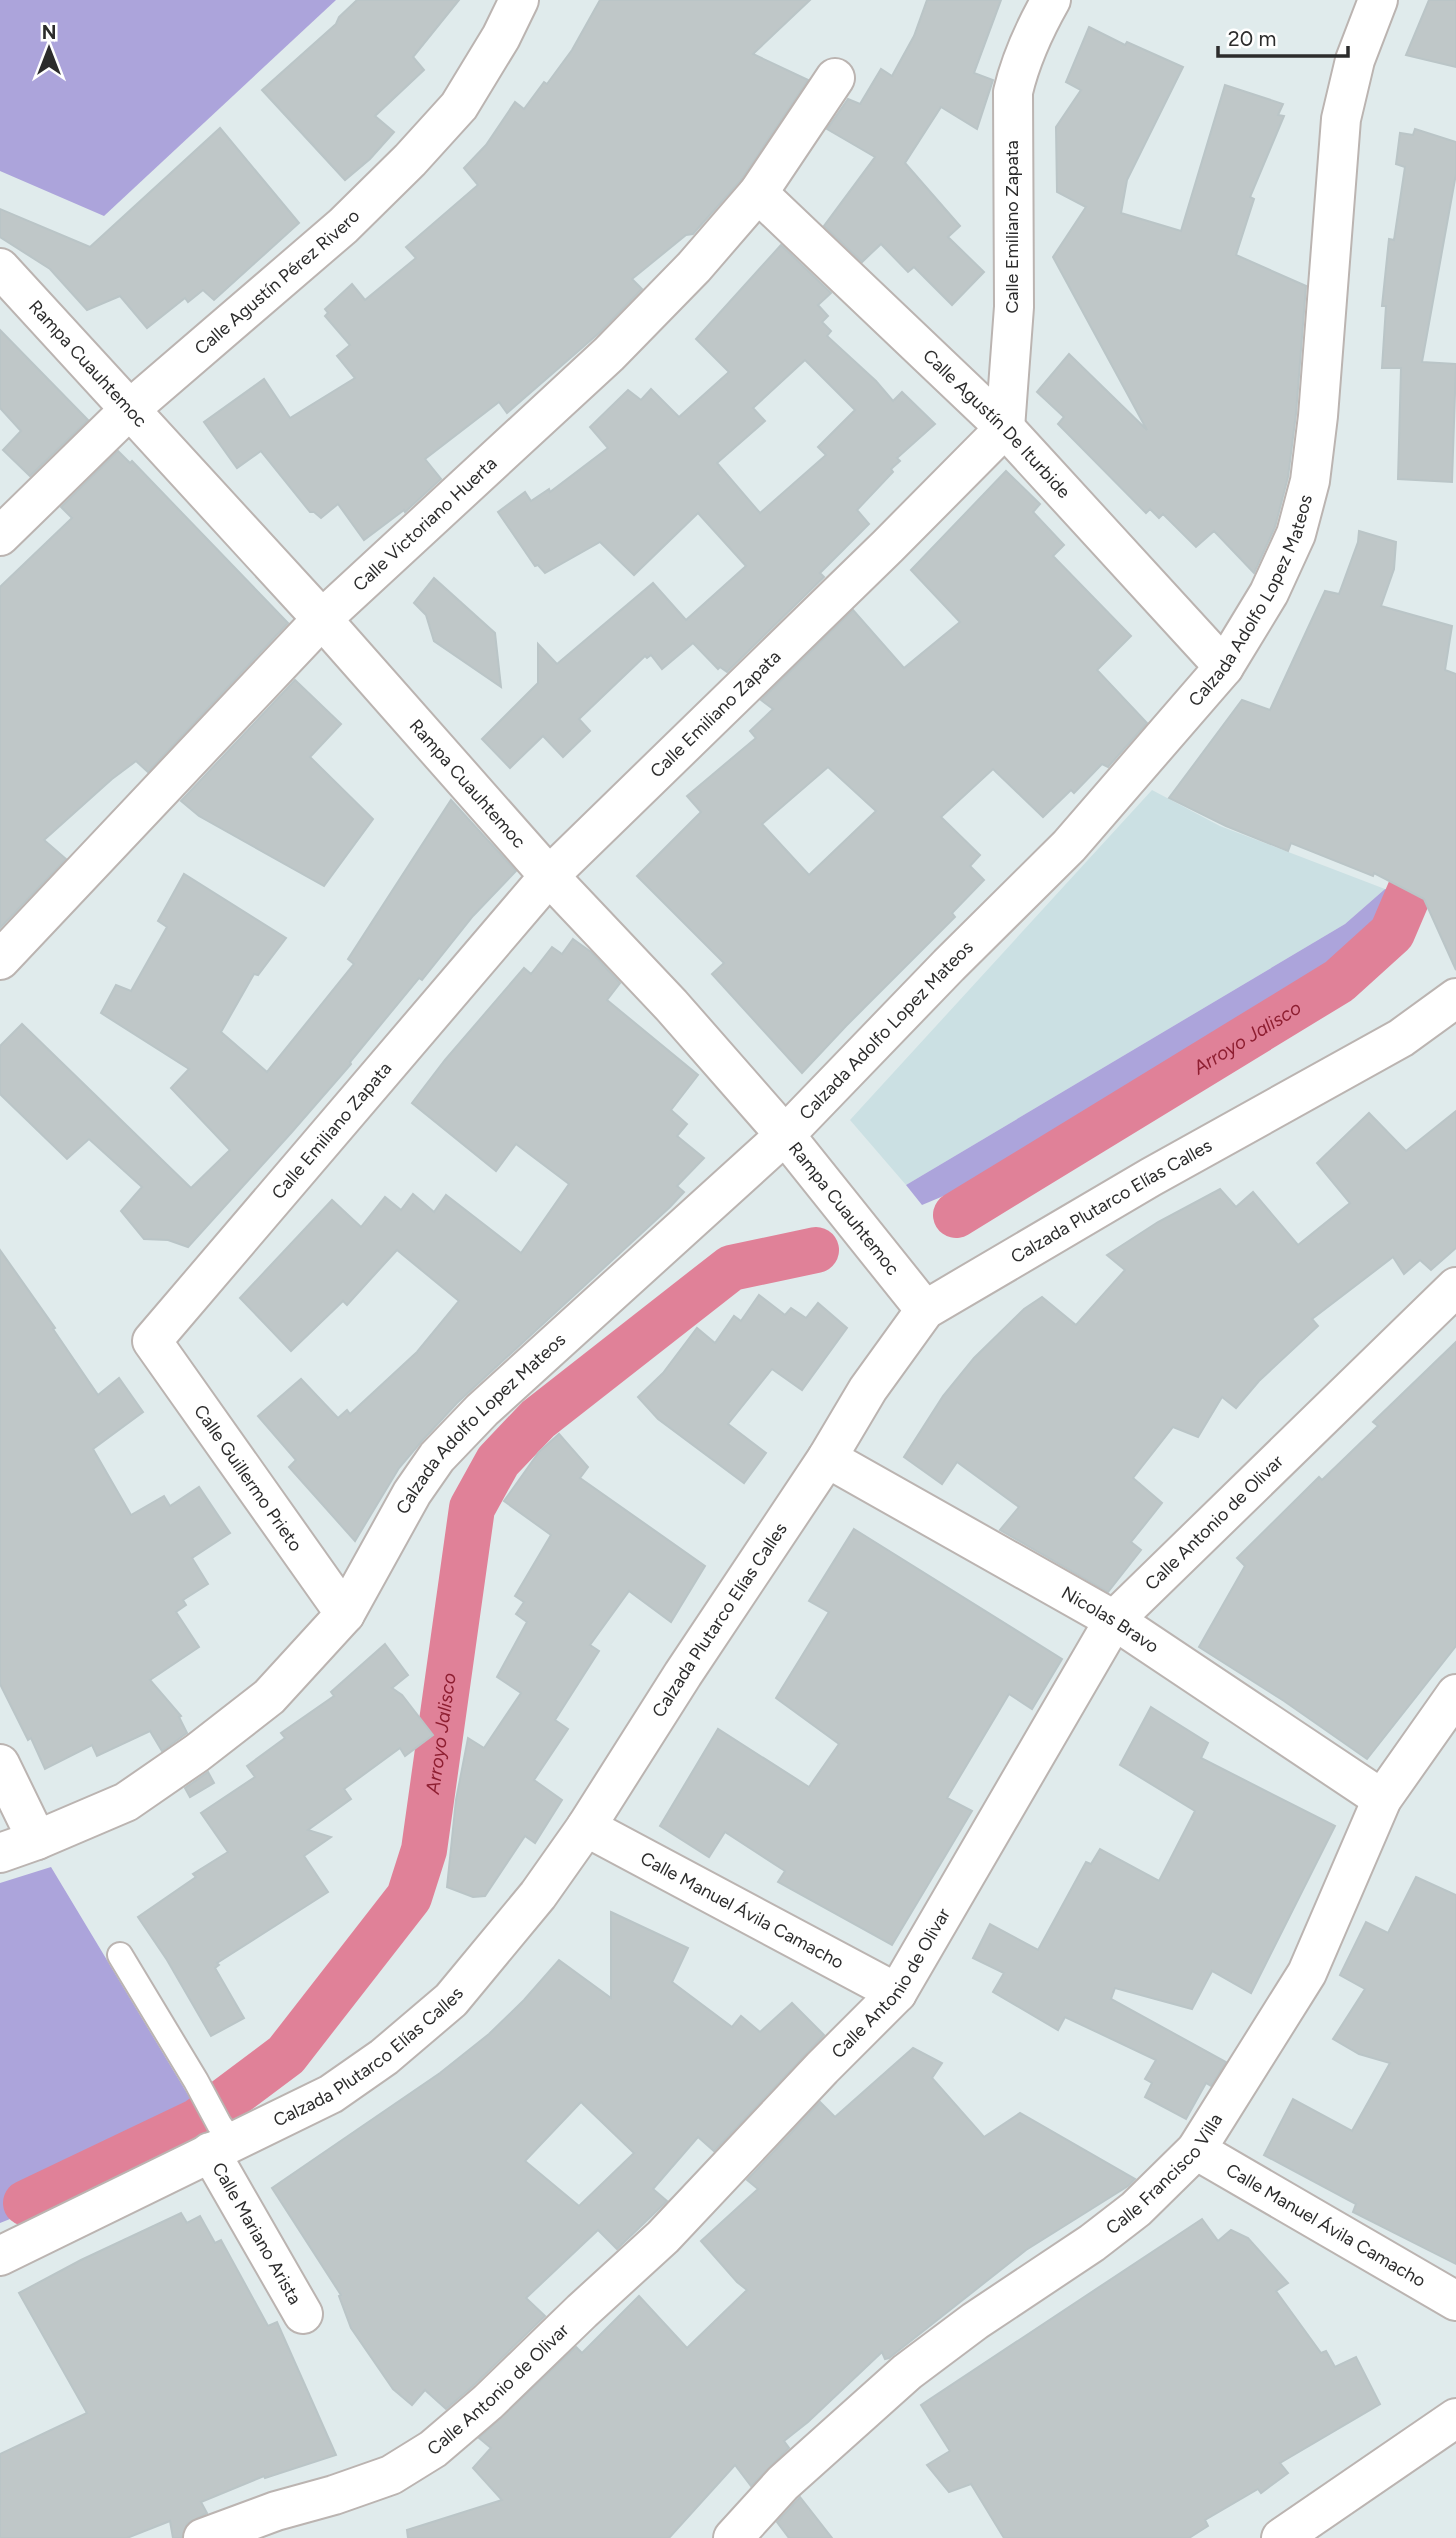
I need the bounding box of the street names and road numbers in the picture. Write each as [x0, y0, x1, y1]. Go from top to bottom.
street label: Calle Emiliano Zapata [1001, 140, 1023, 314]
street label: Calle Agustín Pérez Rivero [190, 205, 364, 360]
street label: Rampa Cuauhtemoc [24, 296, 152, 432]
street label: Calle Agustín De Iturbide [918, 345, 1075, 503]
street label: Calle Victoriano Huerta [348, 452, 501, 596]
street label: Calzada Adolfo Lopez Mateos [1184, 492, 1317, 711]
street label: Calle Emiliano Zapata [646, 646, 785, 782]
street label: Rampa Cuauhtemoc [405, 715, 530, 853]
street label: Calzada Adolfo Lopez Mateos [795, 936, 978, 1124]
street label: Calle Emiliano Zapata [267, 1058, 396, 1204]
street label: Calzada Plutarco Elías Calles [1007, 1134, 1216, 1268]
street label: Rampa Cuauhtemoc [784, 1138, 904, 1280]
street label: Calzada Adolfo Lopez Mateos [391, 1329, 570, 1518]
street label: Calle Guillermo Prieto [189, 1400, 307, 1556]
street label: Calle Antonio de Olivar [1140, 1450, 1288, 1595]
street label: Calzada Plutarco Elías Calles [647, 1519, 792, 1721]
street label: Nicolas Bravo [1058, 1582, 1163, 1658]
street label: Calle Manuel Ávila Camacho [637, 1847, 848, 1974]
street label: Calle Antonio de Olivar [827, 1904, 955, 2063]
street label: Calzada Plutarco Elías Calles [270, 1983, 468, 2132]
street label: Calle Francisco Villa [1102, 2109, 1227, 2239]
street label: Calle Mariano Arista [207, 2159, 306, 2308]
street label: Calle Manuel Ávila Camacho [1222, 2159, 1429, 2292]
street label: Calle Antonio de Olivar [423, 2319, 573, 2460]

